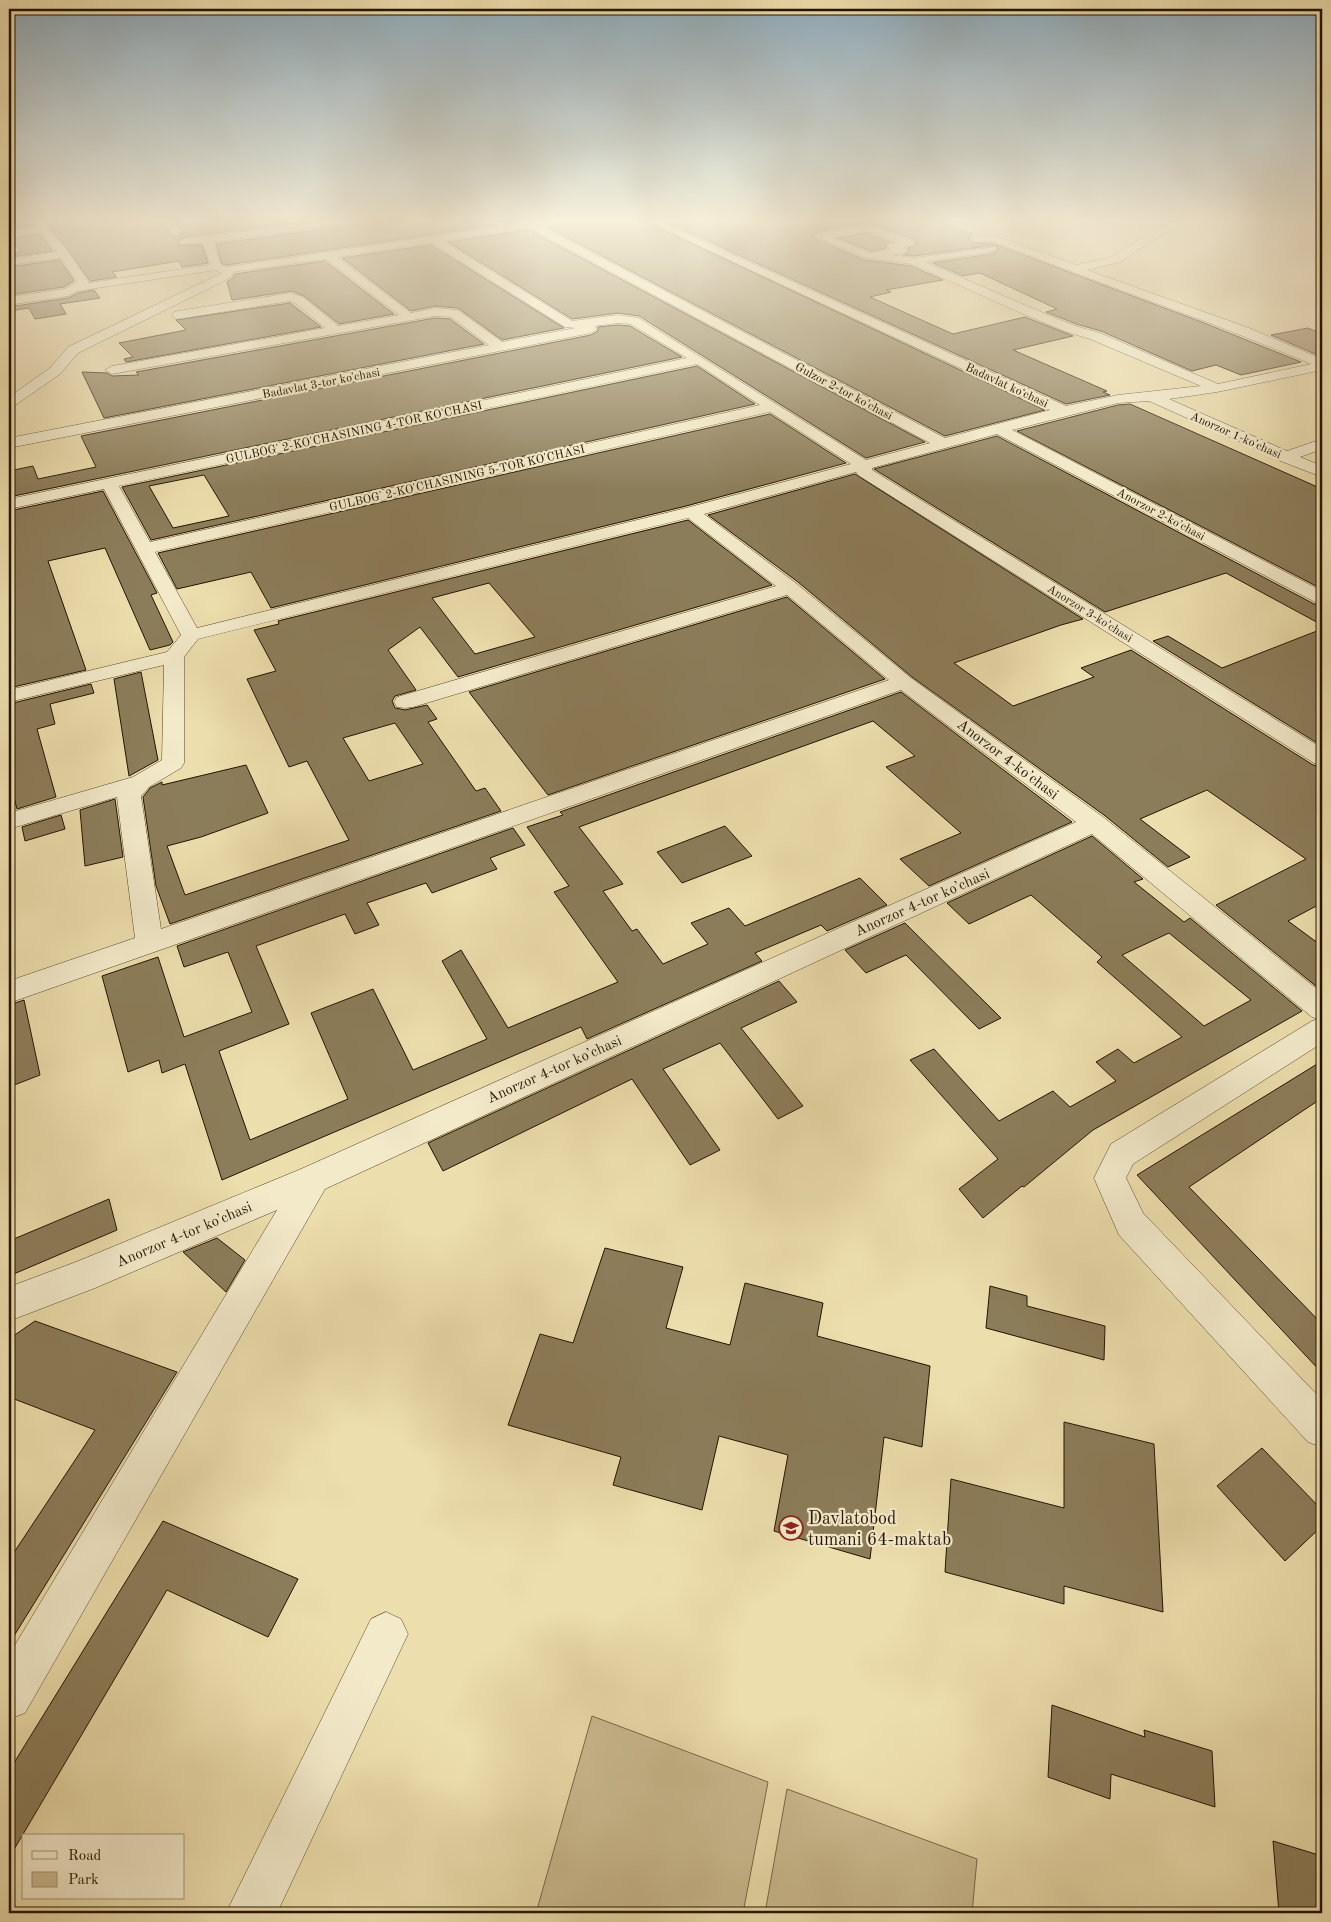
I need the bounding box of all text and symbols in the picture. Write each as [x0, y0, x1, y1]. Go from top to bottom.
street label: Gulzor 2-tor koʼchasi [793, 360, 895, 423]
street label: Badavlat koʻchasi [963, 361, 1050, 410]
street label: Badavlat 3-tor koʼchasi [261, 366, 381, 401]
street label: GULBOG' 2-KO'CHASINING 4-TOR KO'CHASI [225, 400, 484, 466]
street label: Аnorzor 1-koʼchasi [1188, 410, 1283, 461]
street label: GULBOG' 2-KO'CHASINING 5-TOR KO'CHASI [328, 443, 586, 514]
street label: Аnorzor 2-koʼchasi [1114, 486, 1207, 543]
street label: Аnorzor 3-koʼchasi [1045, 582, 1135, 645]
street label: Аnorzor 4-koʼchasi [954, 717, 1061, 803]
street label: Anorzor 4-tor koʼchasi [853, 867, 992, 940]
street label: Anorzor 4-tor koʼchasi [485, 1034, 624, 1107]
street label: Anorzor 4-tor koʼchasi [115, 1200, 255, 1271]
place label: Davlatobod tumani 64-maktab [808, 1510, 951, 1549]
school or university icon: Davlatobod tumani 64-maktab [778, 1515, 804, 1541]
legend [22, 1834, 185, 1900]
text: Road [68, 1849, 102, 1864]
text: Park [68, 1873, 99, 1888]

